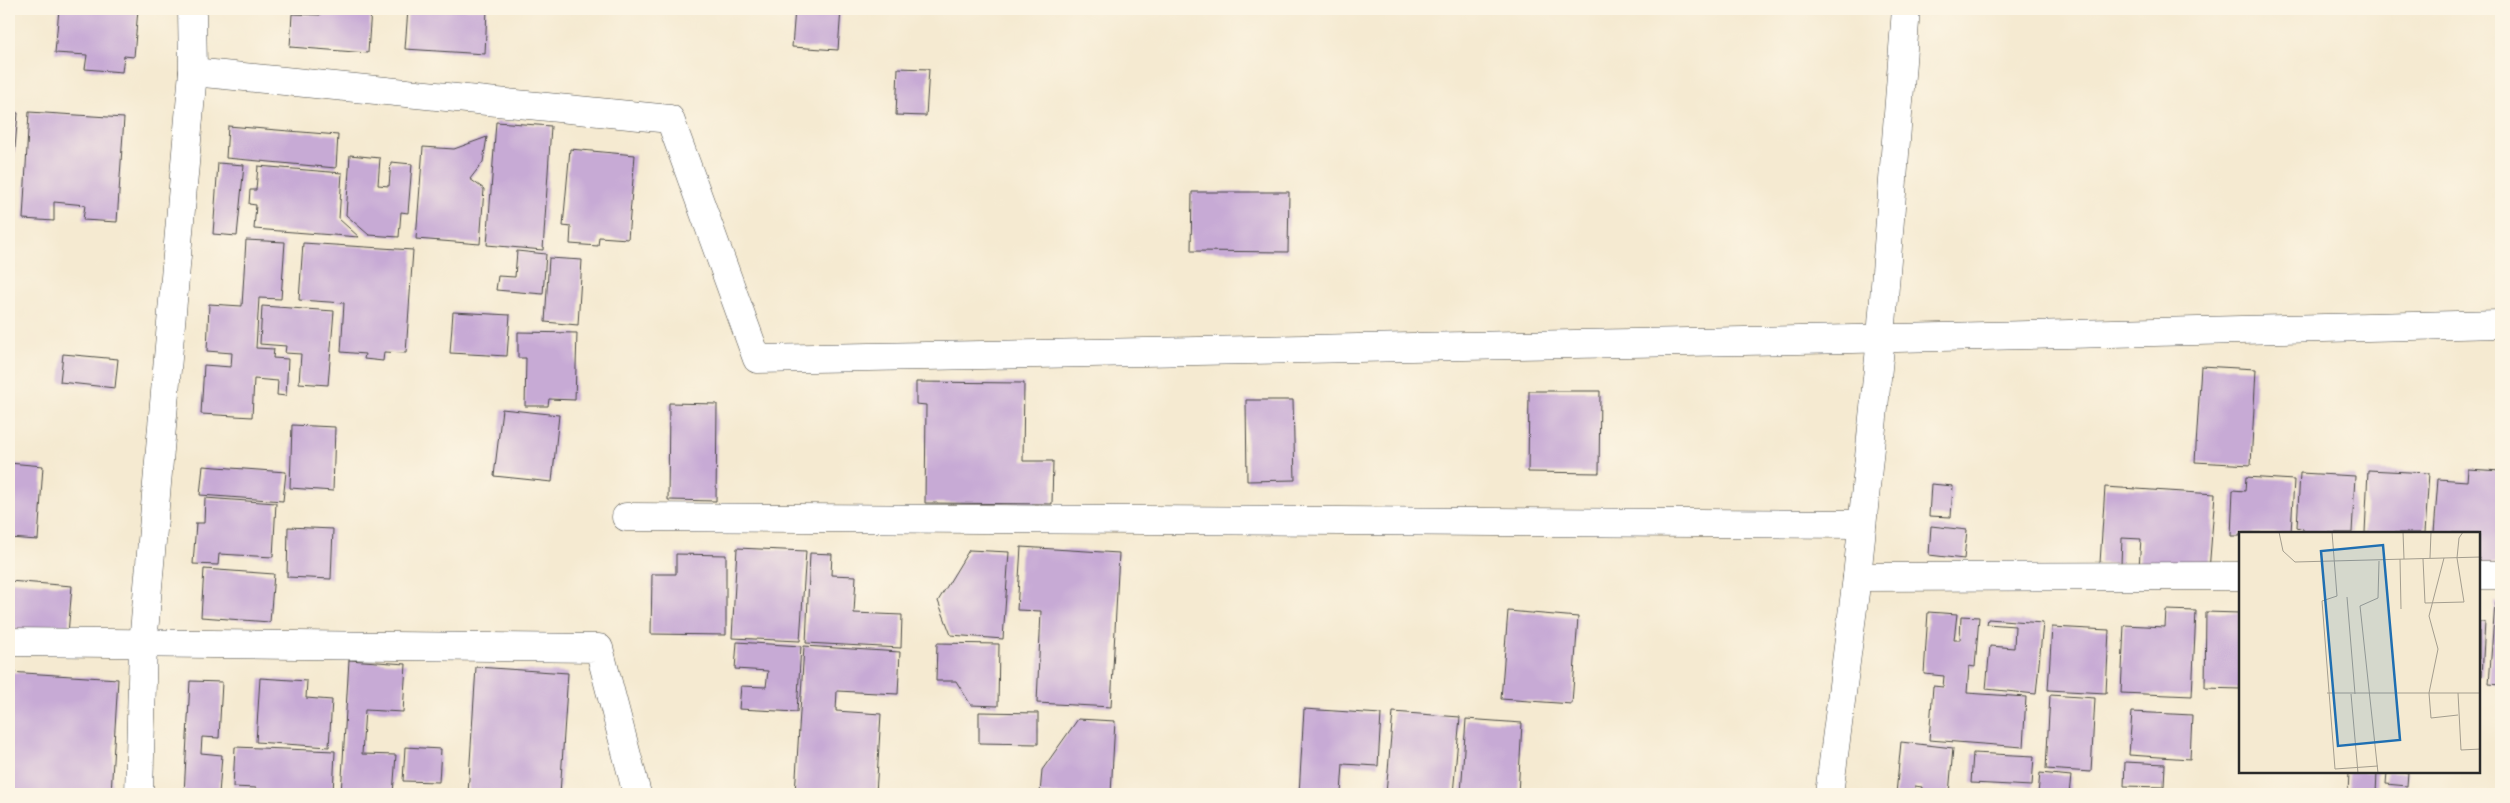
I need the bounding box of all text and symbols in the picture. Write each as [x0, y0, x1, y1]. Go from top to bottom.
inset map [2239, 532, 2480, 773]

